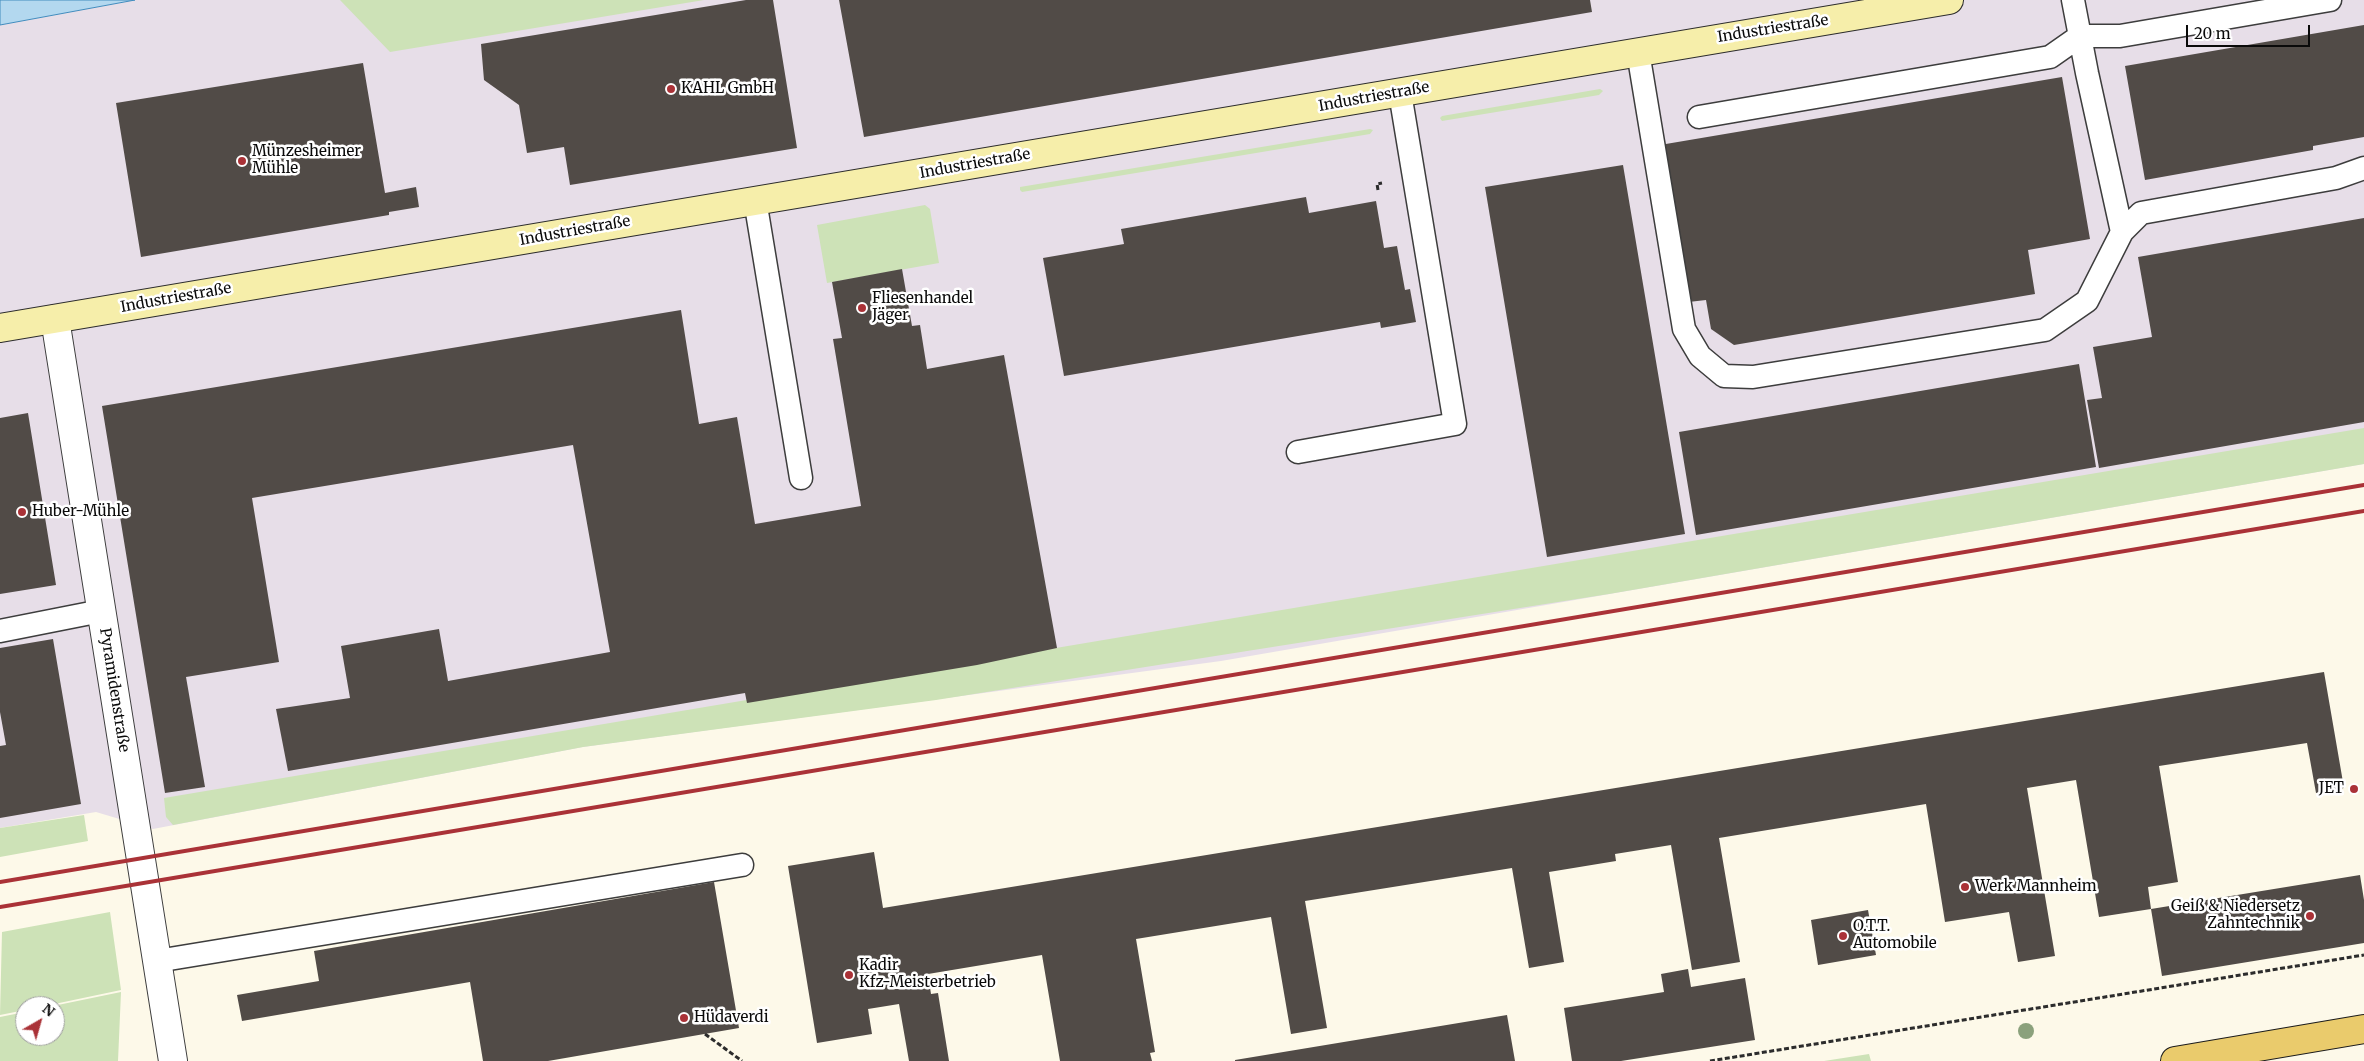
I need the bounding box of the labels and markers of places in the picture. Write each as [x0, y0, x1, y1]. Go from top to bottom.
place label: KAHL GmbH [681, 80, 774, 98]
marker: KAHL GmbH [665, 83, 677, 95]
place label: Münzesheimer Mühle [252, 143, 361, 178]
marker: Münzesheimer Mühle [236, 155, 248, 167]
place label: Fliesenhandel Jäger [872, 290, 973, 325]
marker: Fliesenhandel Jäger [856, 302, 868, 314]
place label: Huber-Mühle [32, 503, 129, 521]
marker: Huber-Mühle [16, 506, 28, 518]
place label: JET [2319, 780, 2344, 798]
marker: JET [2348, 783, 2360, 795]
place label: Werk Mannheim [1975, 878, 2097, 896]
marker: Werk Mannheim [1959, 881, 1971, 893]
place label: Geiß & Niedersetz Zahntechnik [2171, 898, 2300, 933]
marker: Geiß & Niedersetz Zahntechnik [2304, 910, 2316, 922]
place label: O.T.T. Automobile [1853, 918, 1937, 953]
marker: O.T.T. Automobile [1837, 930, 1849, 942]
place label: Kadir Kfz-Meisterbetrieb [859, 957, 996, 992]
marker: Kadir Kfz-Meisterbetrieb [843, 969, 855, 981]
place label: Hüdaverdi [694, 1009, 769, 1027]
marker: Hüdaverdi [678, 1012, 690, 1024]

